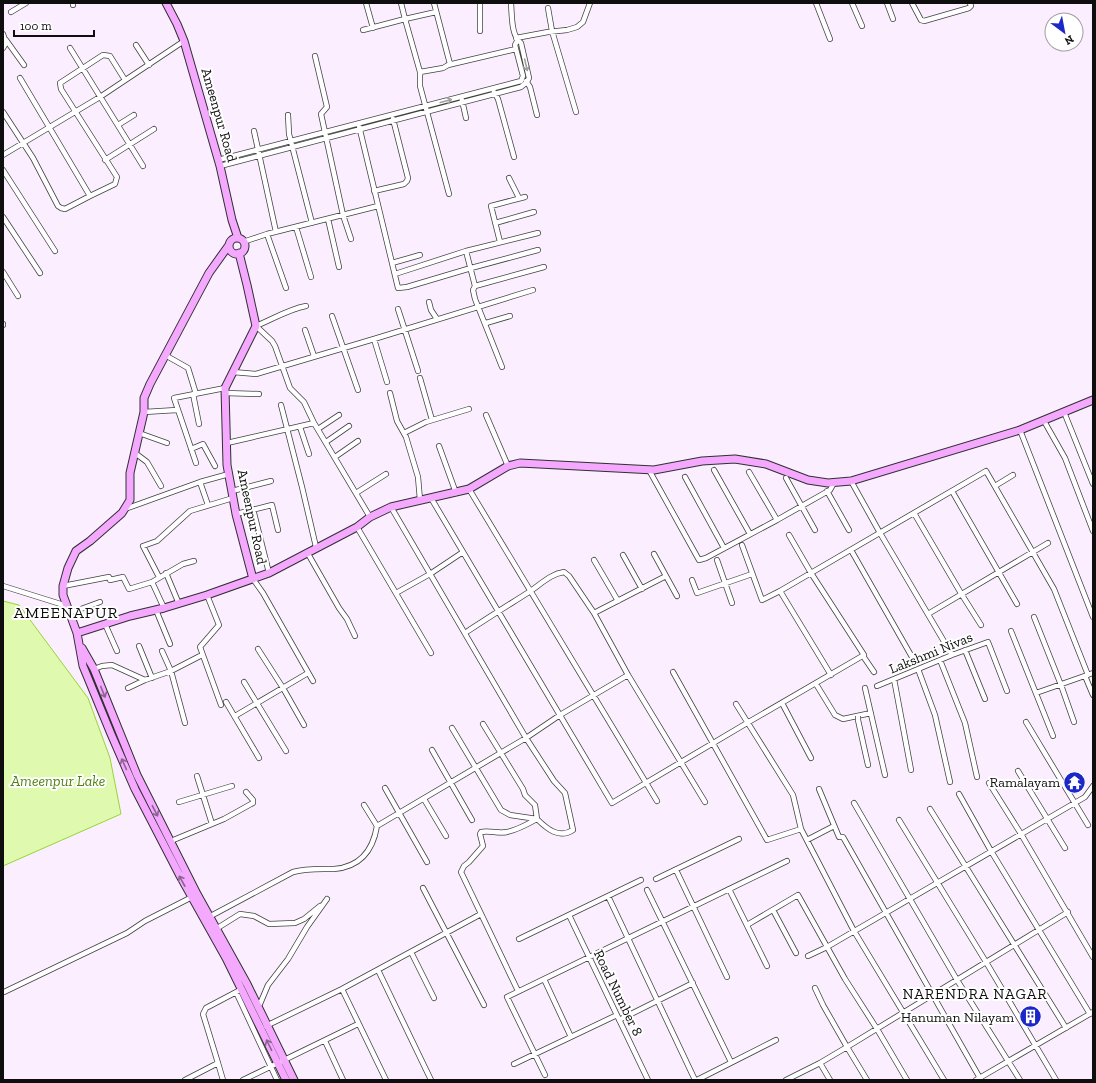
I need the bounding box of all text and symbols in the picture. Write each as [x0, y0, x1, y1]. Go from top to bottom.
scale bar [14, 12, 94, 38]
north arrow [1044, 12, 1084, 52]
text: 100 m [20, 19, 52, 33]
text: N [1062, 32, 1076, 48]
one-way arrow [522, 58, 530, 71]
street label: Ameenpur Road [197, 66, 241, 164]
one-way arrow [439, 97, 452, 104]
street label: Ameenpur Road [234, 468, 270, 566]
district label: AMEENAPUR [14, 603, 118, 622]
street label: Lakshmi Nivas [887, 629, 975, 677]
one-way arrow [100, 685, 107, 697]
one-way arrow [120, 759, 127, 771]
temple icon: Ramalayam [1062, 769, 1088, 795]
water label: Ameenpur Lake [10, 772, 105, 790]
place label: Ramalayam [990, 774, 1060, 791]
one-way arrow [152, 804, 159, 816]
one-way arrow [178, 875, 185, 887]
street label: Road Number 8 [590, 947, 646, 1039]
district label: NARENDRA NAGAR [902, 985, 1048, 1003]
building icon: Hanuman Nilayam [1017, 1004, 1043, 1030]
place label: Hanuman Nilayam [901, 1009, 1014, 1026]
one-way arrow [265, 1039, 272, 1051]

